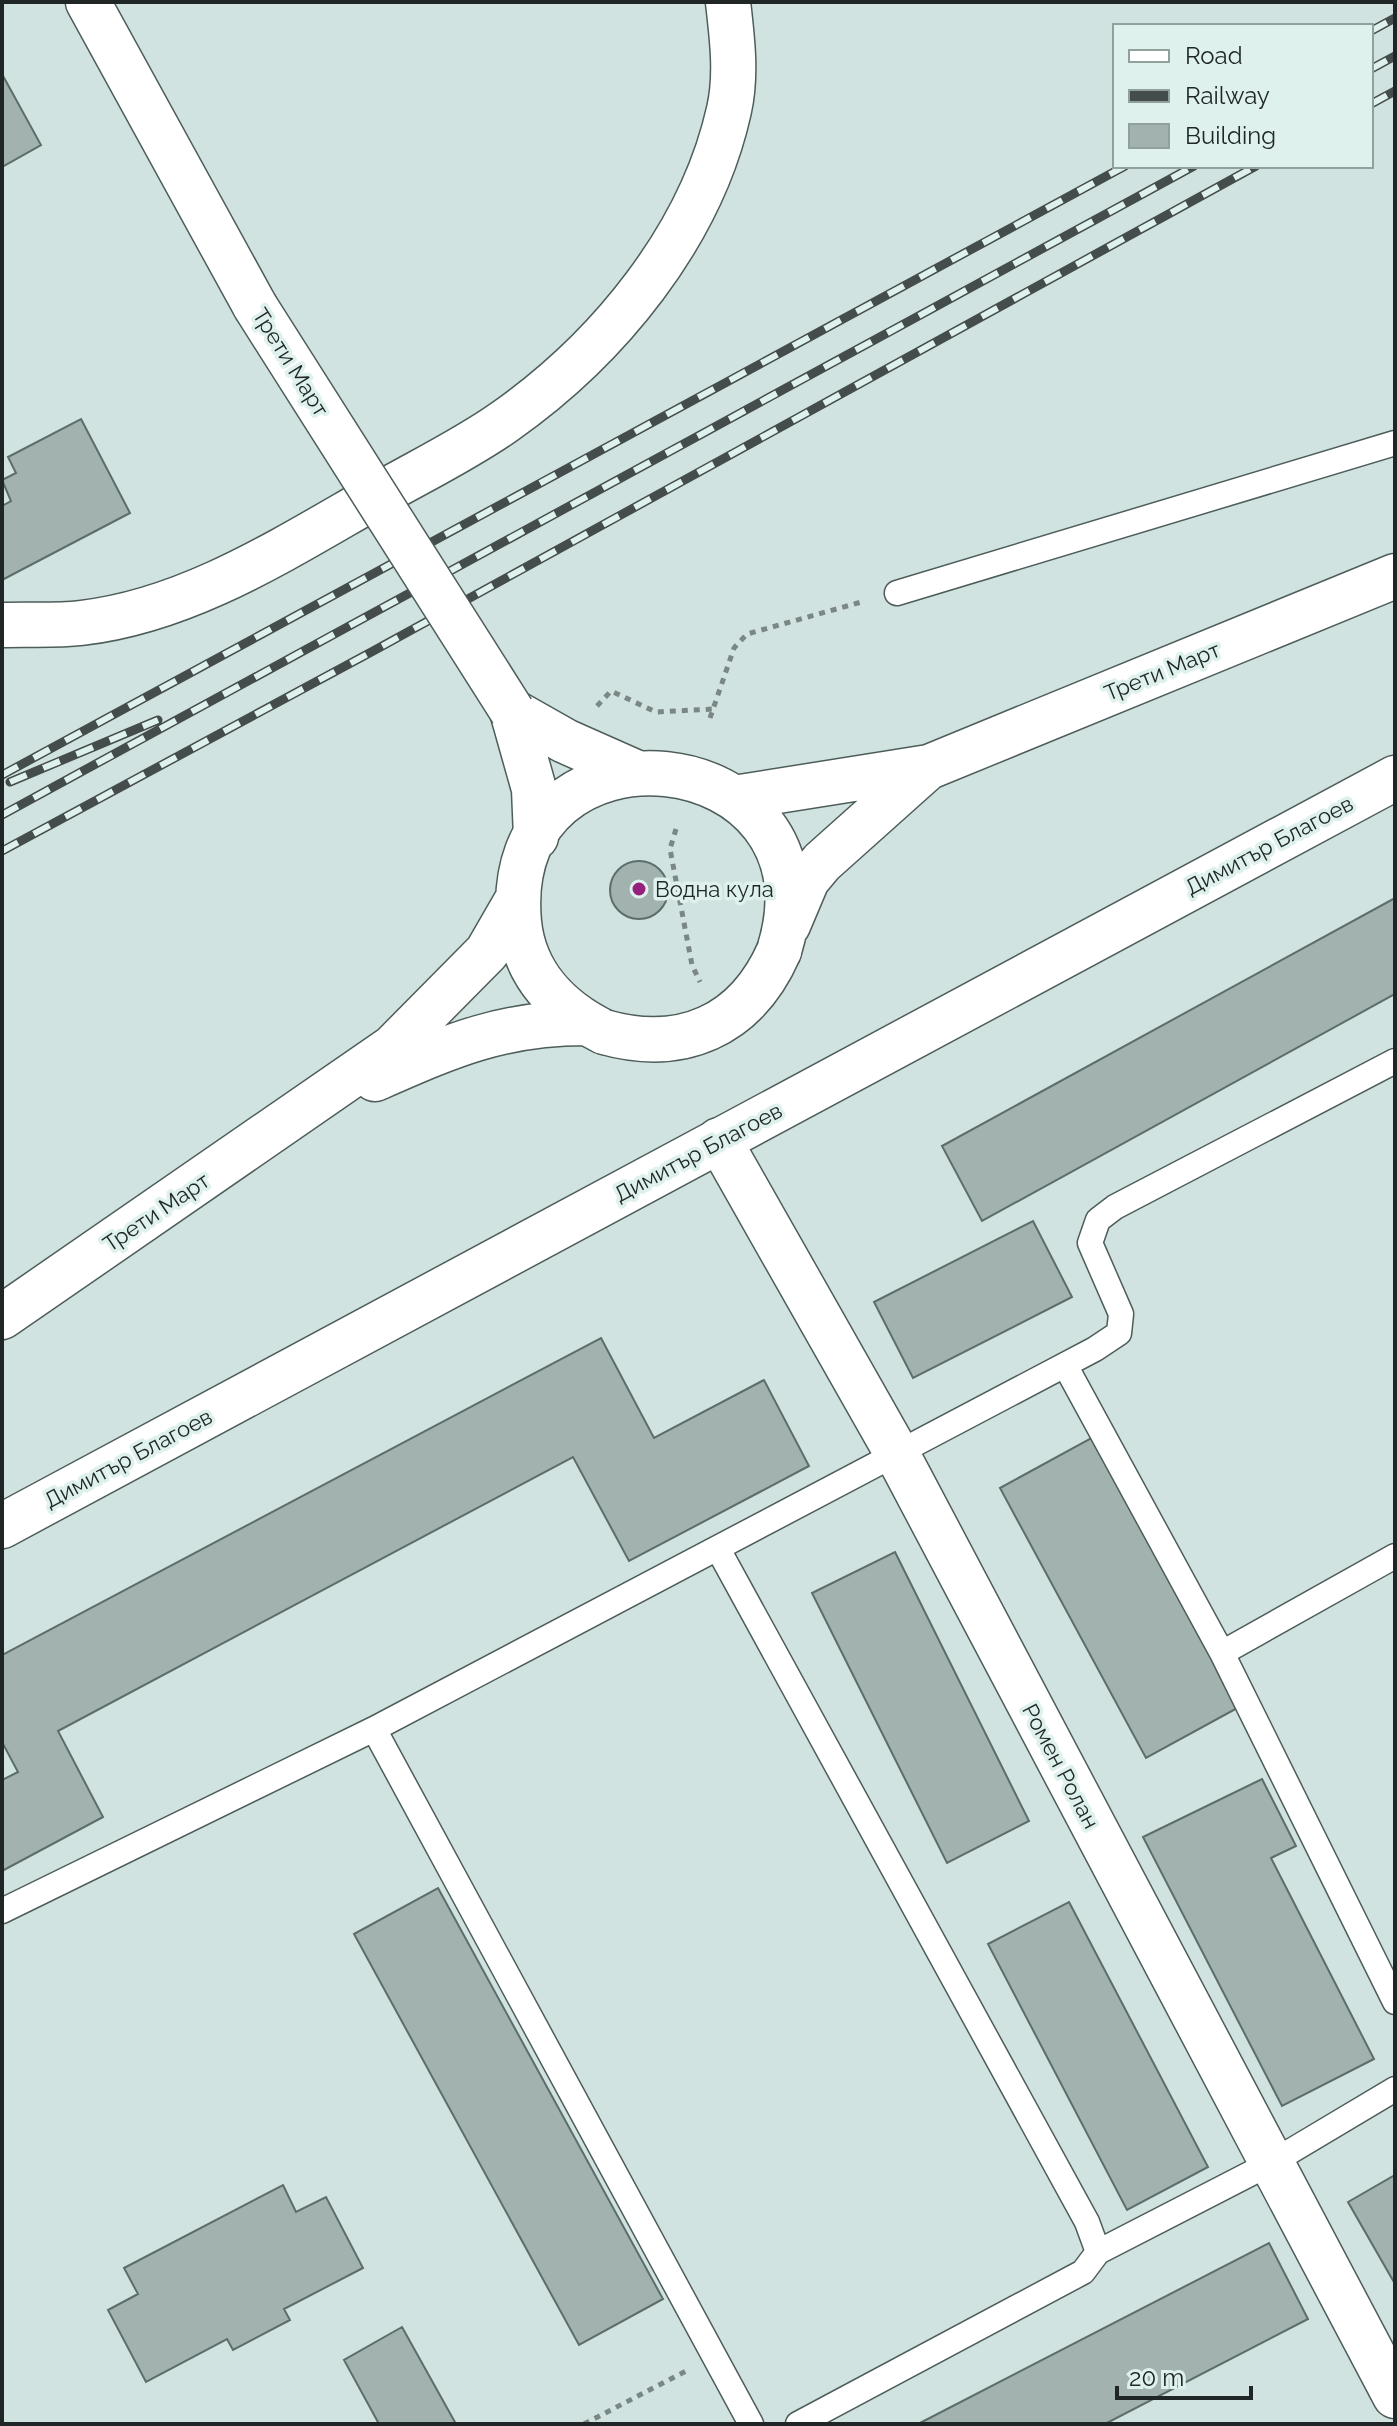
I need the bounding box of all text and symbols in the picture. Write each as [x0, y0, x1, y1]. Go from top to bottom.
legend [1113, 24, 1373, 168]
text: Road [1185, 41, 1243, 70]
text: Railway [1185, 81, 1270, 110]
text: Building [1185, 121, 1276, 150]
street label: Трети Март [248, 303, 335, 421]
street label: Трети Март [1100, 636, 1224, 706]
street label: Димитър Благоев [1181, 790, 1357, 900]
place label: Водна кула [655, 876, 774, 902]
marker: Водна кула [630, 880, 648, 898]
street label: Димитър Благоев [610, 1097, 786, 1207]
street label: Трети Март [98, 1167, 214, 1257]
street label: Димитър Благоев [40, 1403, 216, 1513]
street label: Ромен Ролан [1017, 1699, 1105, 1833]
scale bar [1117, 2350, 1251, 2400]
text: 20 m [1129, 2363, 1184, 2392]

